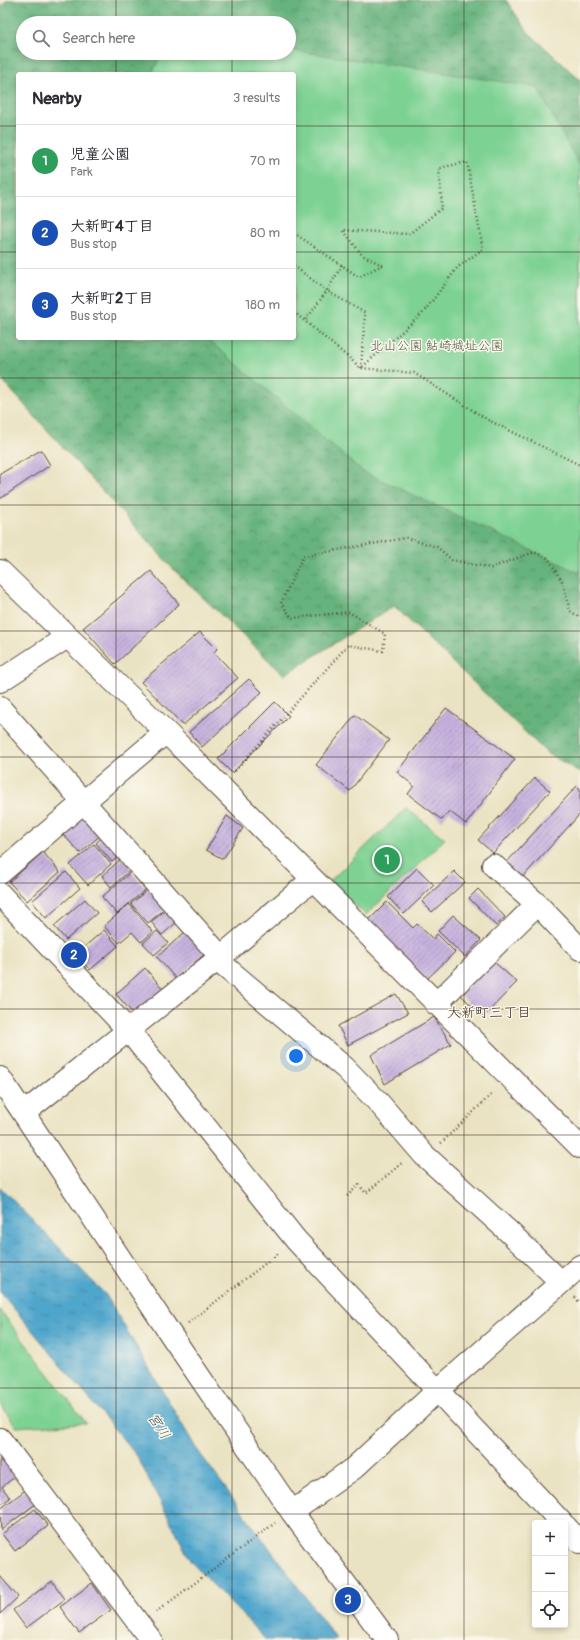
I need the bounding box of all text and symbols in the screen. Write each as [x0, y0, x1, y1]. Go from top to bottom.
search box [16, 16, 296, 60]
icon: search [30, 27, 52, 49]
text: Search here [62, 29, 135, 48]
text: Nearby [32, 88, 81, 109]
text: 3 results [233, 90, 280, 106]
text: 児童公園 [70, 145, 130, 164]
text: 1 [42, 153, 48, 169]
text: 70 m [250, 153, 280, 169]
text: Park [70, 164, 93, 180]
text: 大新町4丁目 [70, 217, 154, 236]
text: 2 [41, 225, 49, 241]
text: 80 m [250, 225, 280, 241]
text: Bus stop [70, 236, 117, 252]
text: 大新町2丁目 [70, 289, 153, 308]
text: 3 [41, 297, 49, 313]
text: 180 m [245, 297, 280, 313]
text: Bus stop [70, 308, 117, 324]
park label: 北山公園 鮎崎城址公園 [371, 338, 503, 354]
pin: 1 [374, 845, 400, 875]
pin: 2 [61, 940, 87, 970]
district label: 大新町三丁目 [447, 1004, 531, 1021]
your location [286, 1046, 306, 1066]
water label: 宮川 [144, 1410, 174, 1442]
map controls [532, 1520, 568, 1628]
button: + [532, 1520, 568, 1556]
button: − [532, 1556, 568, 1592]
pin: 3 [335, 1585, 361, 1615]
button: locate [532, 1592, 568, 1628]

